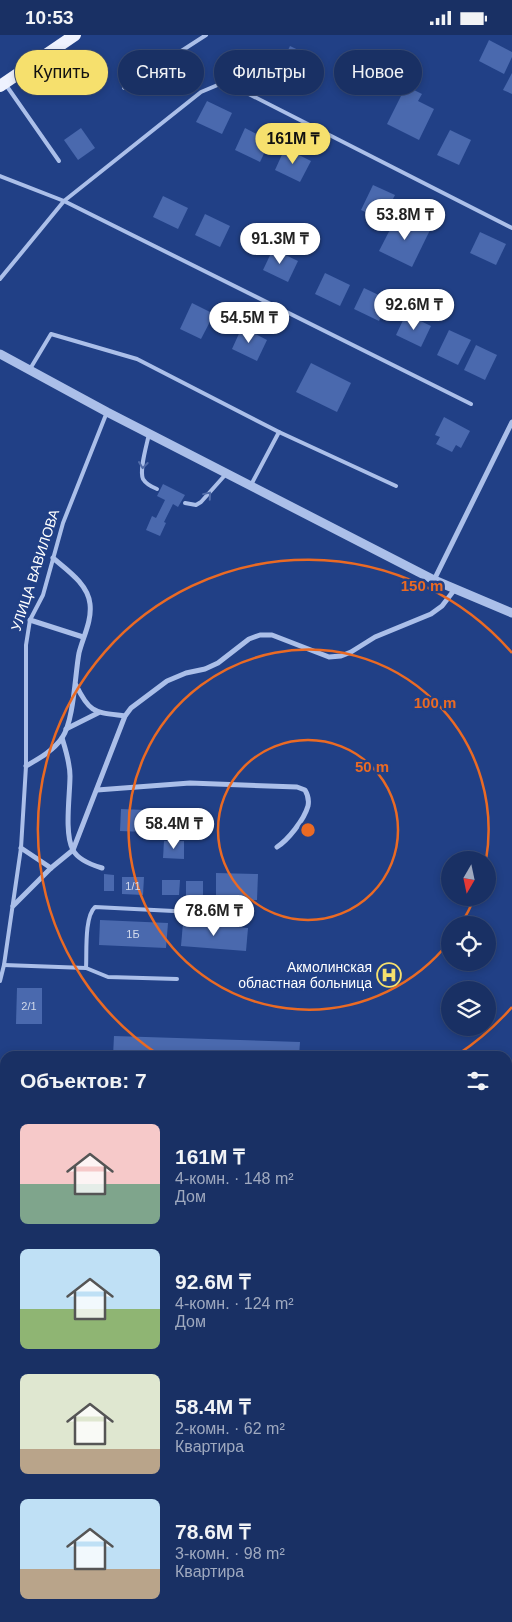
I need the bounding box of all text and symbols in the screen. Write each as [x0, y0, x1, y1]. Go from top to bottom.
text: 10:53 [25, 7, 74, 28]
chip: Купить [15, 50, 108, 95]
chip: Снять [118, 50, 204, 95]
chip: Фильтры [214, 50, 324, 95]
chip: Новое [334, 50, 422, 95]
pin: 161M ₸ [252, 123, 334, 165]
text: 161M ₸ [266, 130, 320, 147]
pin: 53.8M ₸ [359, 199, 451, 241]
text: 53.8M ₸ [376, 206, 434, 223]
pin: 91.3M ₸ [234, 223, 326, 265]
text: 91.3M ₸ [251, 230, 309, 247]
pin: 92.6M ₸ [368, 289, 460, 331]
text: 92.6M ₸ [385, 296, 443, 313]
pin: 54.5M ₸ [203, 301, 295, 344]
text: 54.5M ₸ [220, 309, 278, 326]
one-way arrow [139, 460, 149, 469]
one-way arrow [202, 491, 211, 500]
street label: УЛИЦА ВАВИЛОВА [8, 506, 62, 633]
text: 150 m [401, 577, 443, 594]
text: 100 m [414, 694, 456, 711]
text: 50 m [355, 758, 389, 775]
pin: 58.4M ₸ [128, 807, 220, 850]
text: 58.4M ₸ [145, 815, 203, 832]
centre of rings [299, 821, 317, 839]
north arrow [441, 851, 496, 906]
map controls [441, 851, 496, 1036]
house number: 1/1 [125, 880, 141, 892]
pin: 78.6M ₸ [168, 895, 260, 937]
text: 78.6M ₸ [185, 902, 243, 919]
button: locate [441, 916, 496, 971]
house number: 1Б [126, 928, 140, 940]
place label: Акмолинская областная больница [238, 959, 372, 991]
hospital icon: Акмолинская областная больница [376, 962, 402, 988]
button: layers [441, 981, 496, 1036]
house number: 2/1 [21, 1000, 37, 1012]
icon: filters [464, 1067, 492, 1095]
text: Объектов: 7 [20, 1069, 147, 1092]
icon: home [60, 1144, 120, 1204]
text: 161M ₸ [175, 1145, 245, 1168]
text: 4-комн. · 148 m² [175, 1170, 294, 1187]
text: Дом [175, 1188, 206, 1205]
icon: home [60, 1269, 120, 1329]
text: 92.6M ₸ [175, 1270, 251, 1293]
text: 4-комн. · 124 m² [175, 1295, 294, 1312]
text: Дом [175, 1313, 206, 1330]
icon: home [60, 1394, 120, 1454]
text: 58.4M ₸ [175, 1395, 251, 1418]
text: 2-комн. · 62 m² [175, 1420, 285, 1437]
text: Квартира [175, 1438, 244, 1455]
icon: home [60, 1519, 120, 1579]
text: 78.6M ₸ [175, 1520, 251, 1543]
text: 3-комн. · 98 m² [175, 1545, 285, 1562]
text: Квартира [175, 1563, 244, 1580]

